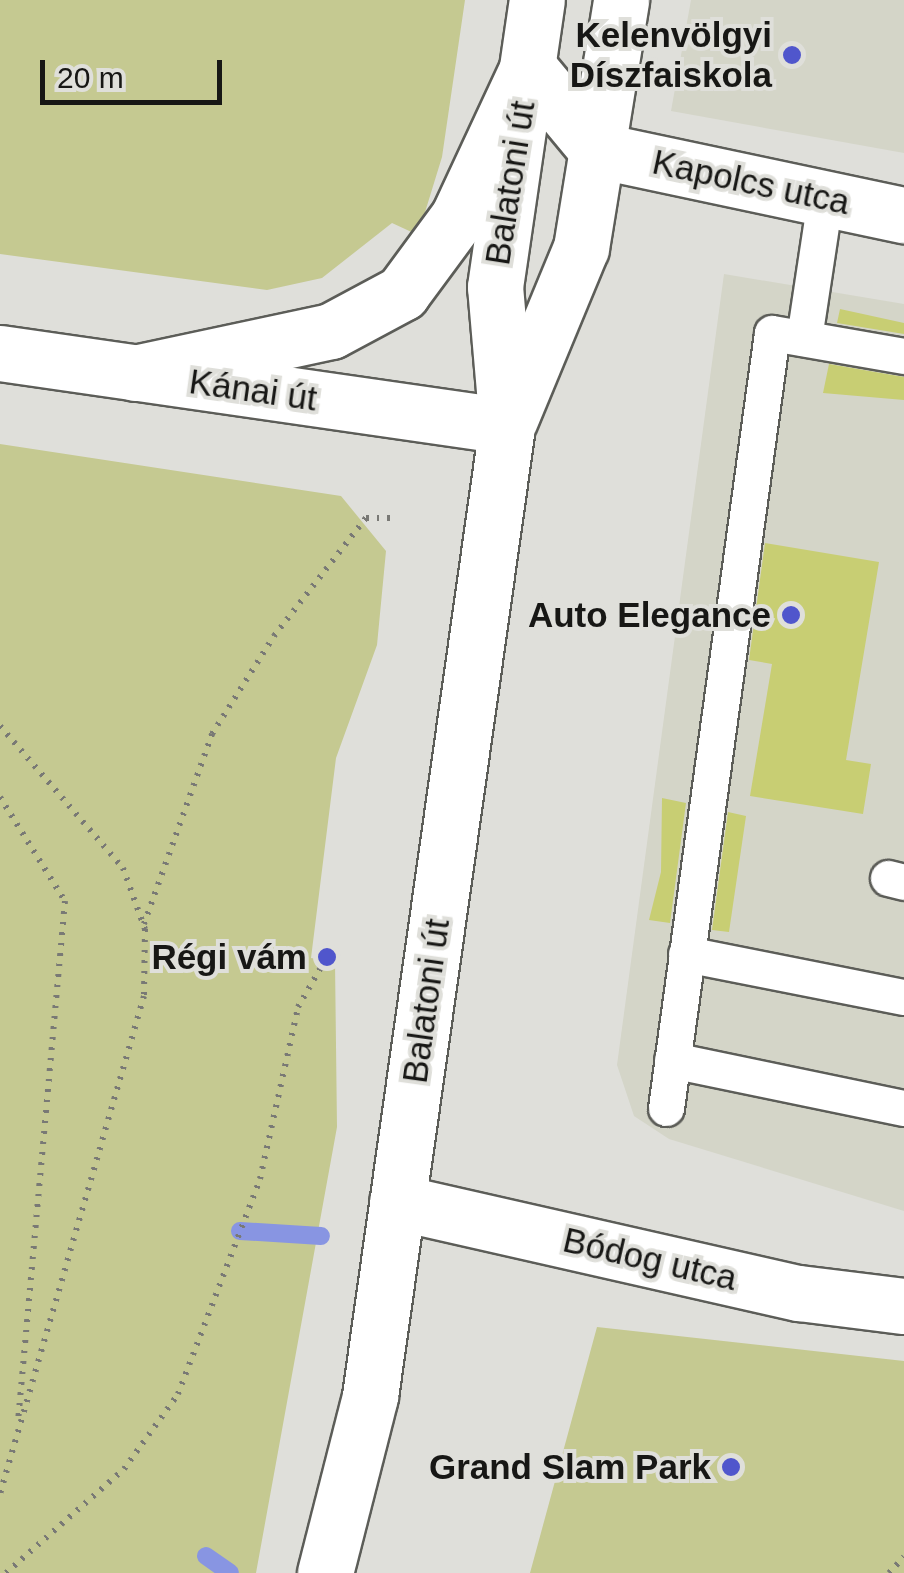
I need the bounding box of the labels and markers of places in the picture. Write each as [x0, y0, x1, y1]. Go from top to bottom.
place label: Kelenvölgyi Díszfaiskola [570, 14, 772, 96]
marker: Kelenvölgyi Díszfaiskola [781, 44, 803, 66]
place label: Auto Elegance [528, 594, 771, 636]
marker: Auto Elegance [780, 604, 802, 626]
place label: Régi vám [151, 936, 307, 978]
marker: Régi vám [316, 946, 338, 968]
place label: Grand Slam Park [429, 1446, 711, 1488]
marker: Grand Slam Park [720, 1456, 742, 1478]

